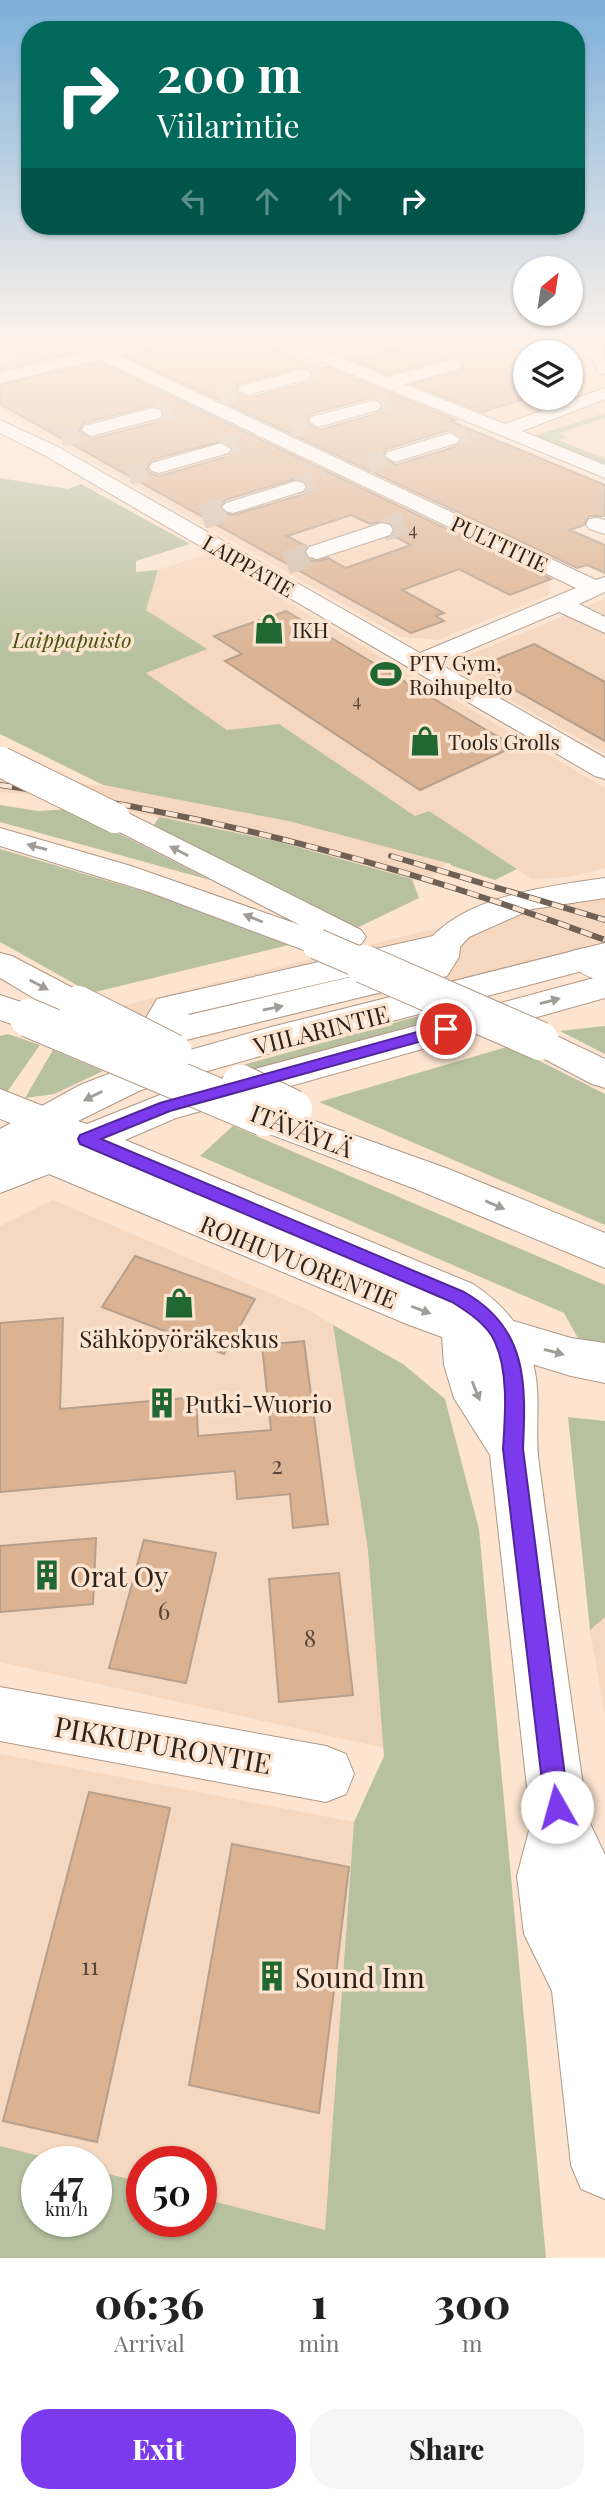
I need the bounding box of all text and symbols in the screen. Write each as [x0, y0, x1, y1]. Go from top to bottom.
text: 200 m [157, 40, 302, 105]
icon: right [42, 49, 133, 140]
text: Viilarintie [157, 103, 300, 146]
icon: left [175, 182, 213, 220]
icon: ahead [248, 182, 286, 220]
icon: ahead [321, 182, 359, 220]
icon: right [394, 182, 432, 220]
north arrow [513, 256, 583, 326]
map controls [513, 256, 583, 410]
button: layers [513, 340, 583, 410]
street label: PULTTITIE [447, 508, 553, 578]
house number: 4 [409, 517, 418, 541]
street label: LAIPPATIE [198, 528, 300, 602]
shop icon: IKH [252, 612, 286, 646]
place label: IKH [292, 615, 329, 643]
park label: Laippapuisto [12, 625, 131, 653]
place label: PTV Gym, Roihupelto [409, 648, 513, 700]
sports icon: PTV Gym, Roihupelto [369, 657, 403, 691]
house number: 4 [353, 688, 362, 712]
shop icon: Tools Grolls [408, 724, 442, 758]
place label: Tools Grolls [448, 727, 560, 755]
one-way arrow [26, 841, 48, 852]
one-way arrow [169, 845, 189, 857]
one-way arrow [243, 913, 264, 924]
one-way arrow [29, 979, 49, 990]
one-way arrow [539, 995, 561, 1006]
street label: VIILARINTIE [249, 997, 392, 1062]
pin [416, 999, 476, 1059]
one-way arrow [262, 1003, 284, 1014]
icon: arrive [427, 1010, 465, 1048]
one-way arrow [83, 1090, 103, 1101]
street label: ITÄVÄYLÄ [246, 1096, 358, 1164]
one-way arrow [484, 1200, 505, 1211]
street label: ROIHUVUORENTIE [196, 1207, 402, 1315]
shop icon: Sähköpyöräkeskus [162, 1286, 196, 1320]
one-way arrow [410, 1305, 431, 1316]
place label: Sähköpyöräkeskus [79, 1322, 279, 1354]
one-way arrow [543, 1347, 565, 1358]
one-way arrow [470, 1381, 481, 1402]
building icon: Putki-Wuorio [145, 1386, 179, 1420]
place label: Putki-Wuorio [185, 1387, 332, 1419]
house number: 2 [271, 1448, 283, 1480]
place label: Orat Oy [70, 1557, 168, 1594]
building icon: Orat Oy [30, 1558, 64, 1592]
house number: 6 [158, 1594, 170, 1626]
house number: 8 [304, 1621, 316, 1653]
street label: PIKKUPURONTIE [52, 1707, 274, 1781]
position arrow [520, 1770, 594, 1844]
house number: 11 [81, 1949, 99, 1981]
place label: Sound Inn [295, 1958, 425, 1995]
building icon: Sound Inn [255, 1959, 289, 1993]
speed limit sign: 50 [126, 2146, 217, 2237]
text: 47 [49, 2159, 83, 2206]
text: km/h [45, 2197, 88, 2221]
text: 06:36 [95, 2274, 204, 2330]
text: 1 [311, 2274, 327, 2330]
text: 300 [434, 2274, 510, 2330]
text: Arrival [114, 2327, 185, 2358]
text: min [299, 2327, 340, 2358]
text: m [462, 2327, 482, 2358]
button: Exit [21, 2409, 296, 2489]
button: Share [310, 2409, 584, 2489]

